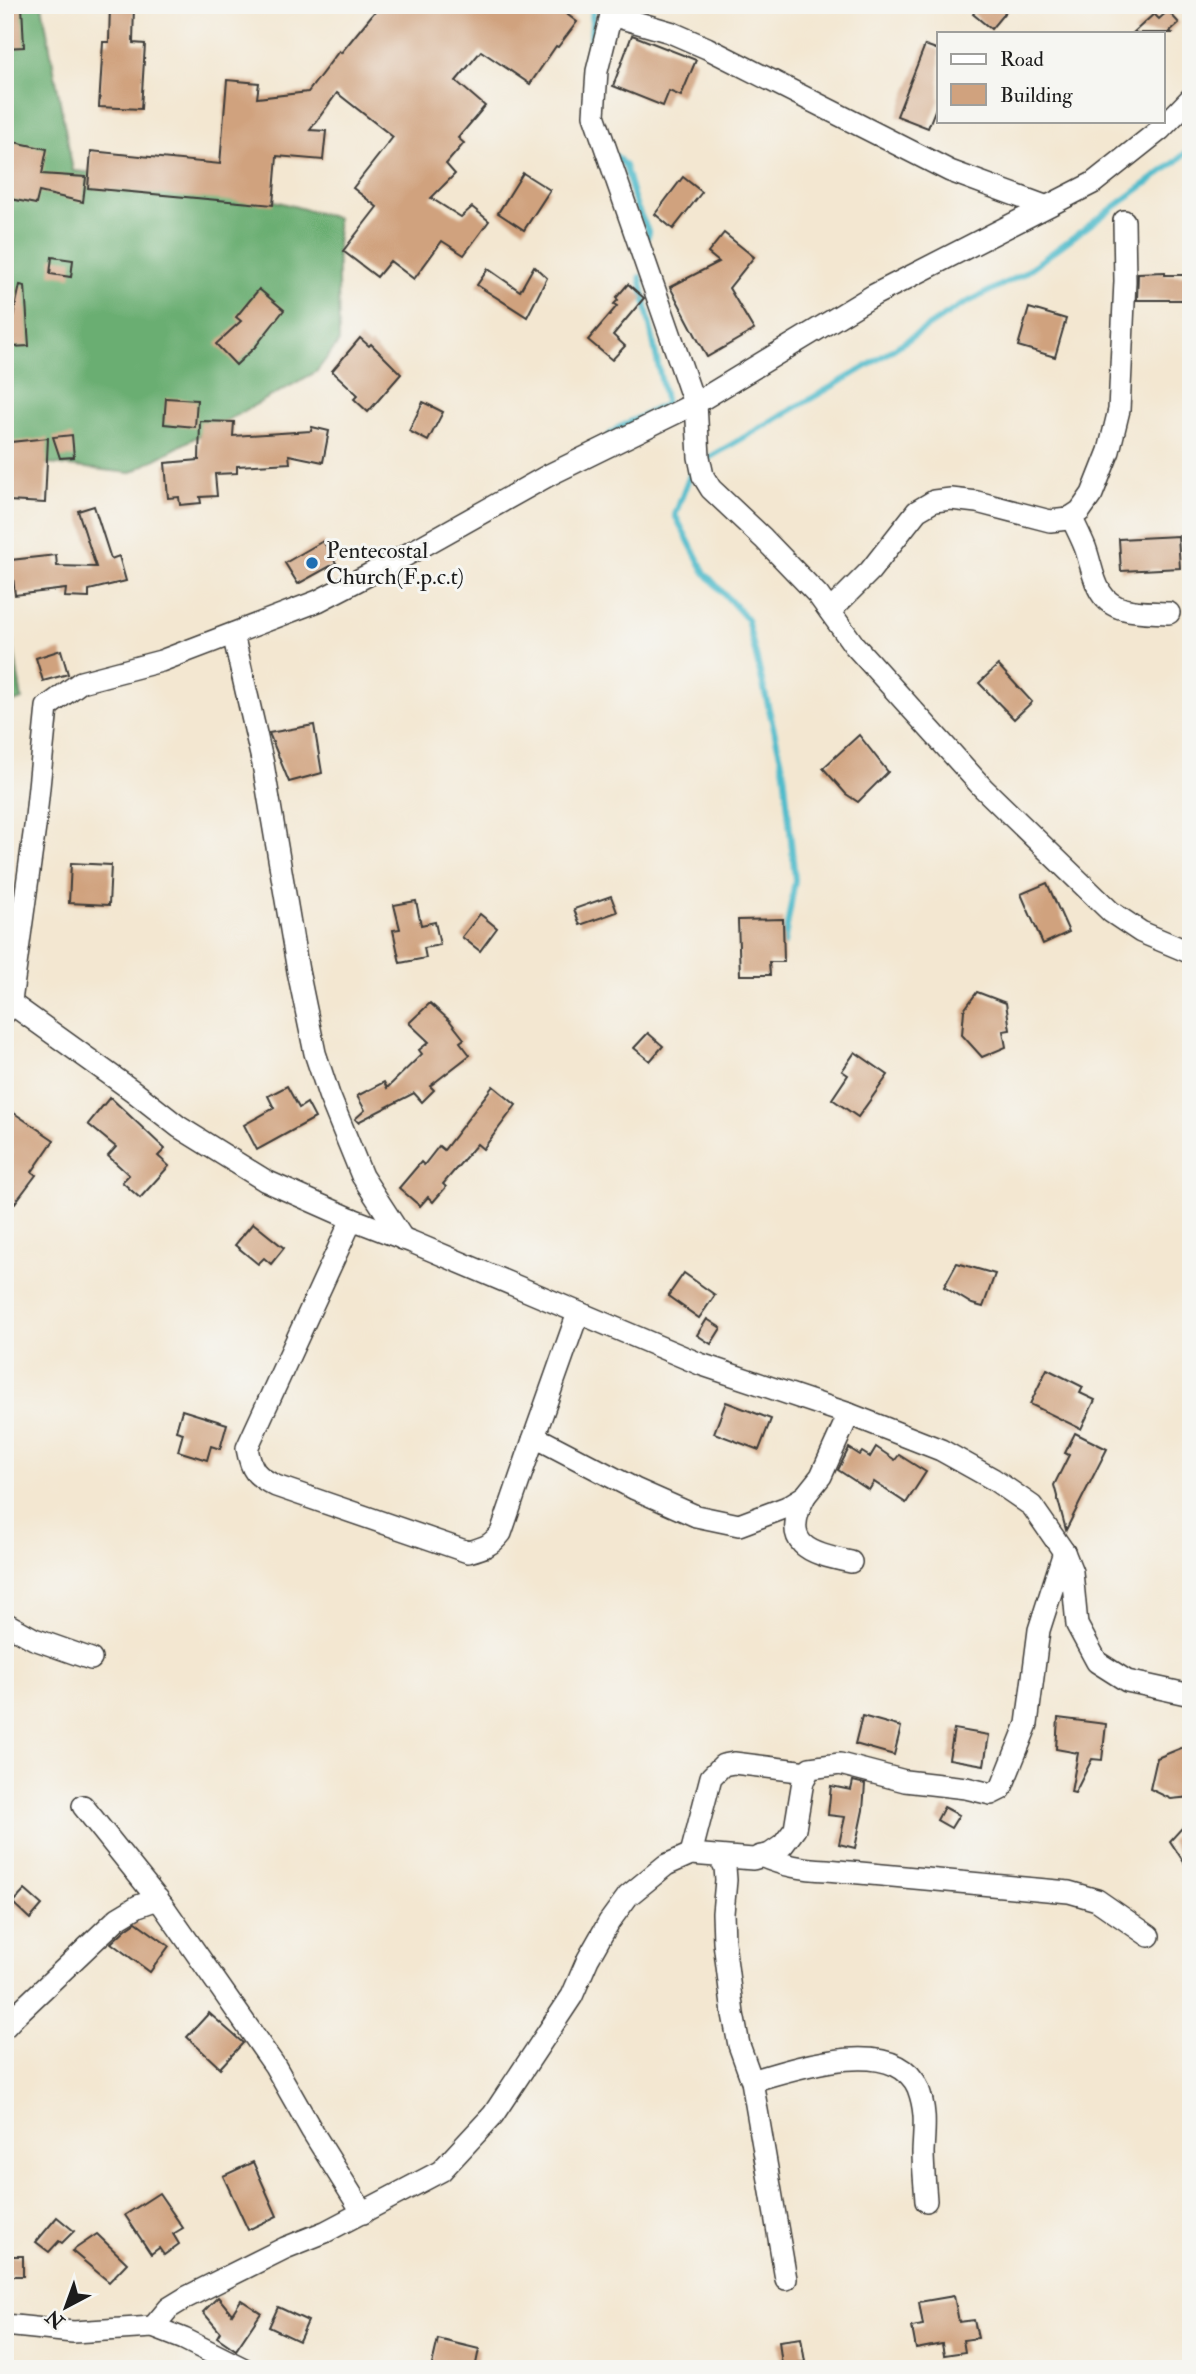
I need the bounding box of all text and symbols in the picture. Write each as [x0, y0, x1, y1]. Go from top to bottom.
legend [937, 32, 1164, 122]
text: Road [1000, 46, 1045, 73]
text: Building [1000, 82, 1073, 109]
place label: Pentecostal Church(F.p.c.t) [326, 536, 464, 592]
marker: Pentecostal Church(F.p.c.t) [304, 555, 320, 571]
north arrow [32, 2272, 102, 2342]
text: N [40, 2304, 71, 2334]

